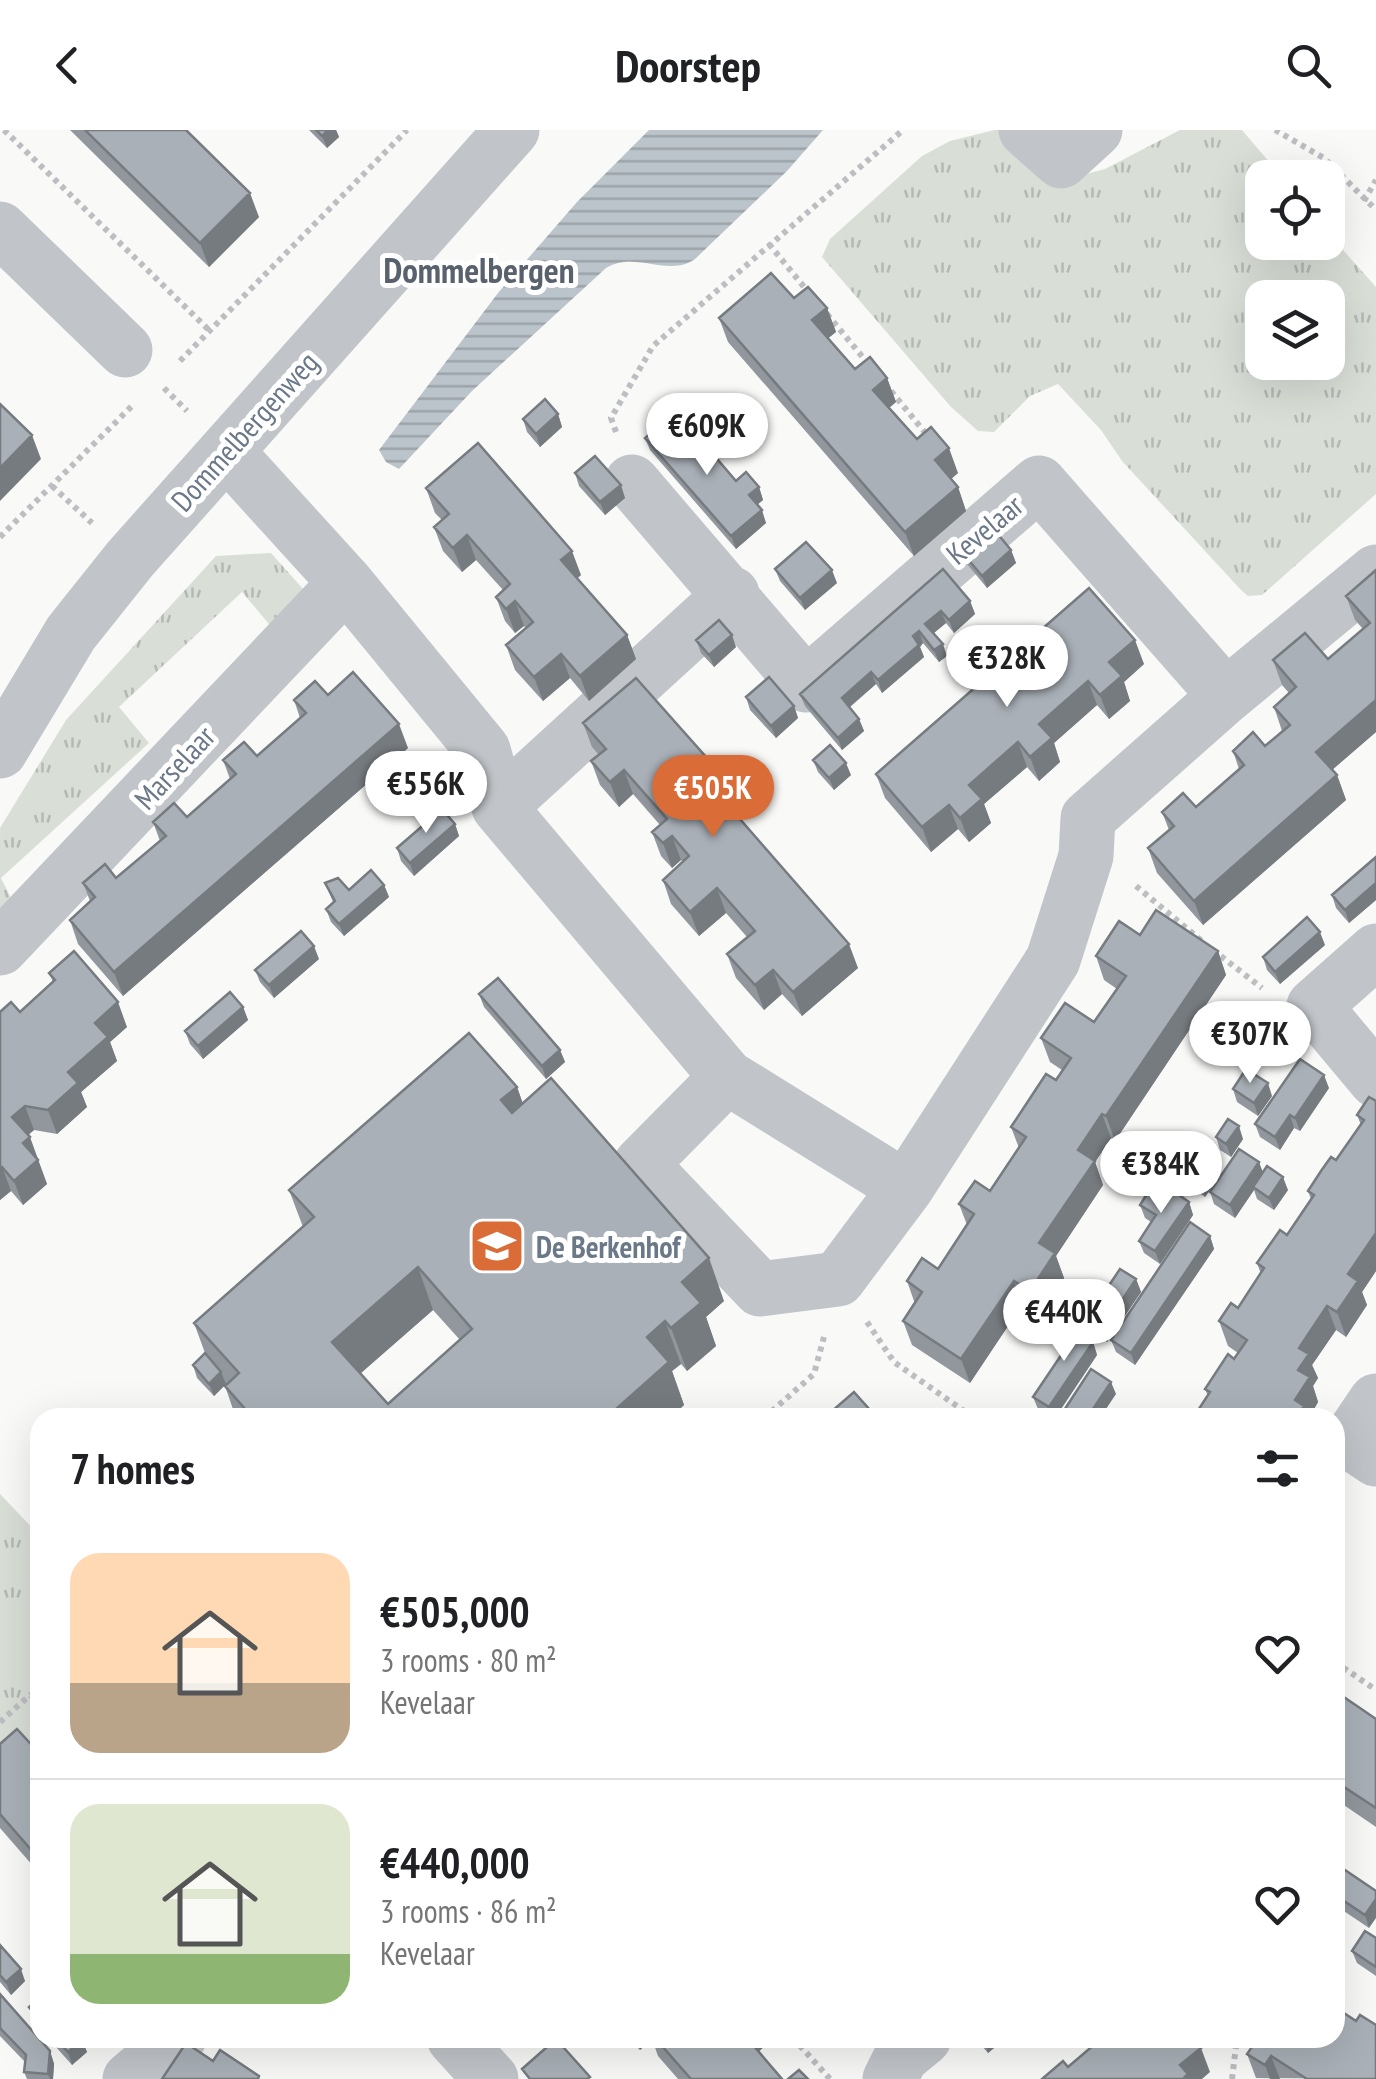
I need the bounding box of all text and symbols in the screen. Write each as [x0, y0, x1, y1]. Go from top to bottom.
text: Doorstep [615, 36, 761, 94]
icon: back [40, 38, 95, 93]
icon: search [1281, 38, 1336, 93]
map controls [1245, 160, 1345, 380]
button: locate [1245, 160, 1345, 260]
district label: Dommelbergen [383, 247, 575, 293]
button: layers [1245, 280, 1345, 380]
street label: Dommelbergenweg [162, 343, 326, 519]
pin: €609K [637, 393, 777, 478]
text: €609K [668, 404, 746, 446]
street label: Kevelaar [937, 485, 1031, 572]
pin: €328K [937, 625, 1077, 710]
text: €328K [968, 636, 1046, 678]
street label: Marselaar [125, 716, 223, 817]
pin: €556K [356, 751, 496, 836]
pin: €505K [643, 755, 783, 840]
text: €556K [387, 762, 465, 804]
text: €505K [674, 766, 752, 808]
pin: €307K [1180, 1001, 1320, 1086]
text: €307K [1211, 1012, 1289, 1054]
pin: €384K [1091, 1131, 1231, 1216]
text: €384K [1122, 1142, 1200, 1184]
school or university icon: De Berkenhof [467, 1216, 527, 1276]
place label: De Berkenhof [536, 1227, 682, 1266]
pin: €440K [994, 1279, 1134, 1364]
text: €440K [1025, 1290, 1103, 1332]
text: 7 homes [70, 1441, 195, 1496]
icon: filters [1250, 1441, 1305, 1496]
text: €505,000 [380, 1584, 530, 1639]
icon: home [150, 1593, 270, 1713]
icon: heart [1250, 1626, 1305, 1681]
text: 3 rooms · 80 m² [380, 1639, 557, 1681]
text: Kevelaar [380, 1681, 475, 1723]
text: €440,000 [380, 1835, 530, 1890]
icon: home [150, 1844, 270, 1964]
icon: heart [1250, 1877, 1305, 1932]
text: 3 rooms · 86 m² [380, 1890, 557, 1932]
text: Kevelaar [380, 1932, 475, 1974]

